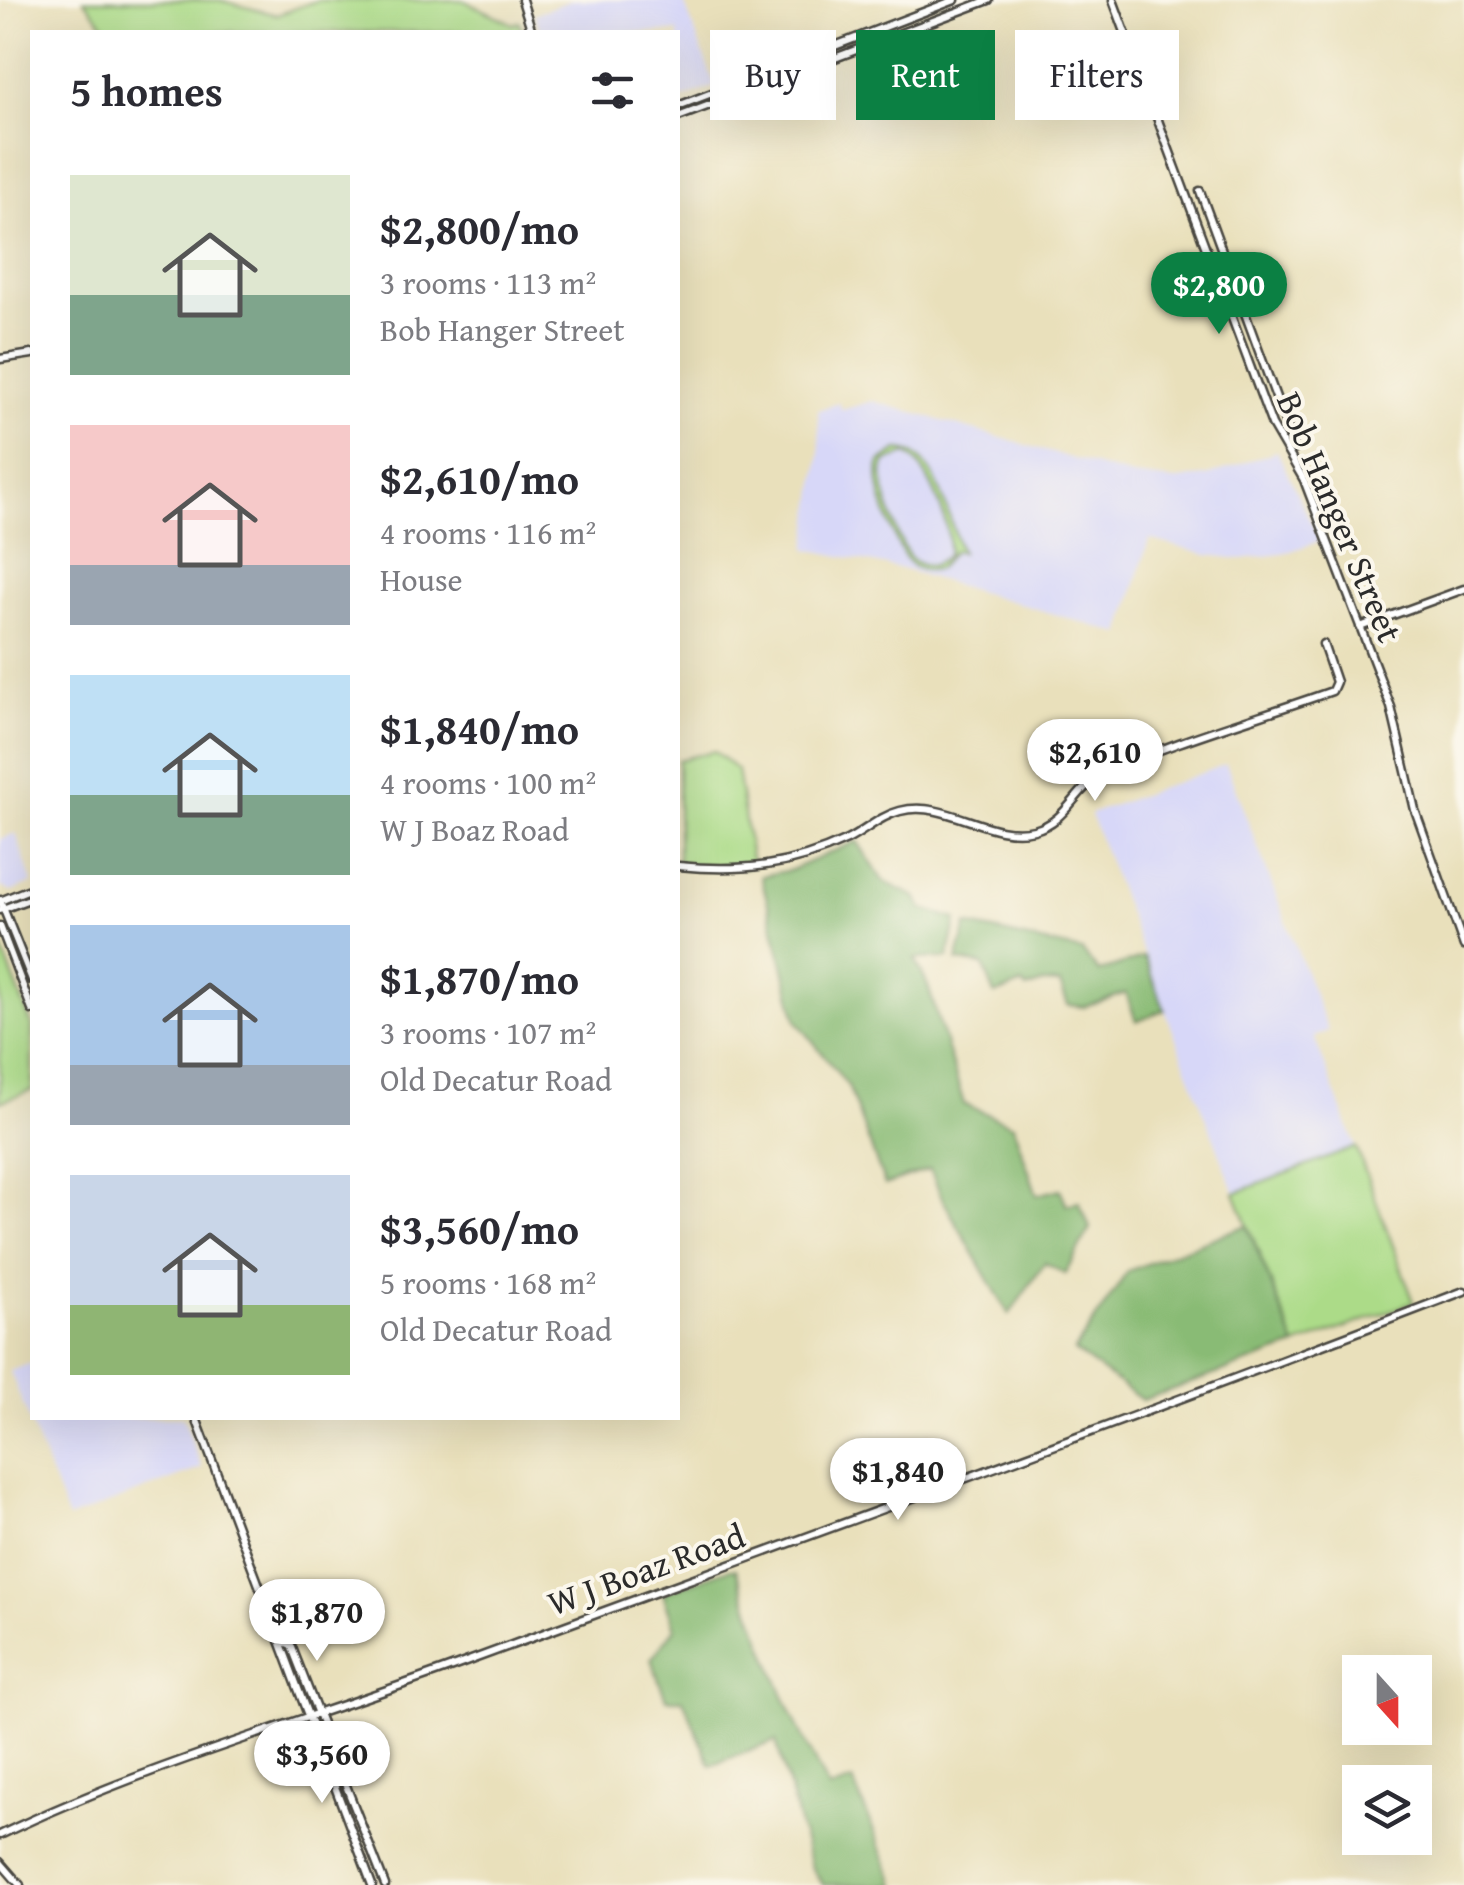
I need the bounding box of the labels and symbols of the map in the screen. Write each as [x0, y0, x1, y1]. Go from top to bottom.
pin: $2,800 [1138, 252, 1300, 337]
street label: Bob Hanger Street [1264, 384, 1416, 650]
pin: $2,610 [1014, 719, 1176, 804]
pin: $1,840 [817, 1438, 979, 1523]
street label: W J Boaz Road [540, 1510, 752, 1628]
pin: $1,870 [236, 1579, 398, 1664]
north arrow [1342, 1655, 1432, 1745]
pin: $3,560 [241, 1721, 403, 1806]

